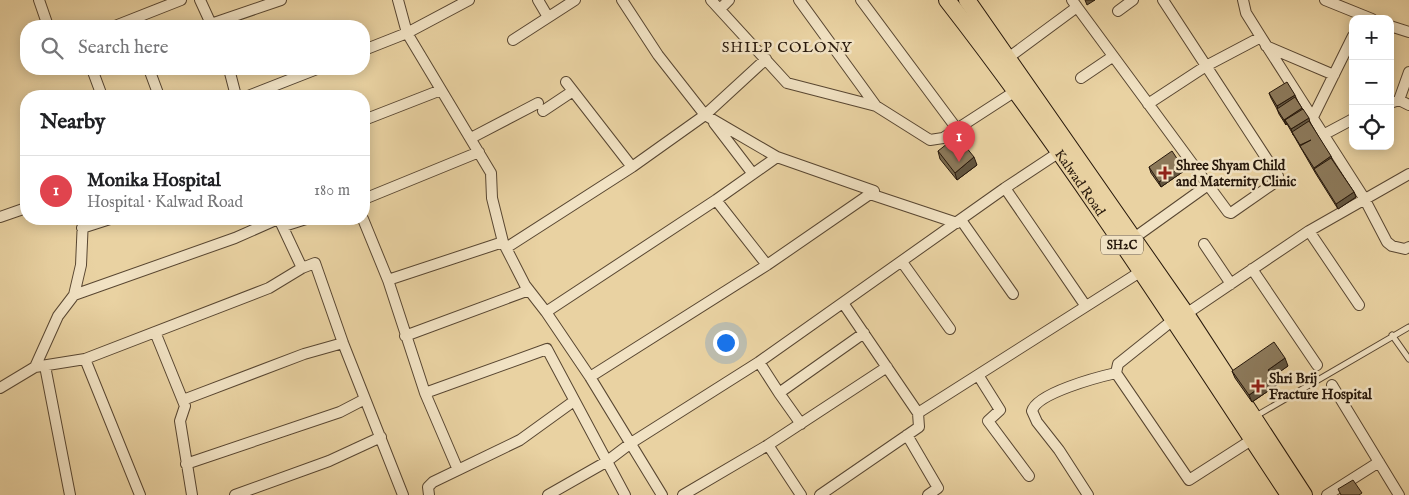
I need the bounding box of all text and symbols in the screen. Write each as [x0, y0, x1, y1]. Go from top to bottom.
map controls [1349, 15, 1394, 150]
button: + [1349, 15, 1394, 60]
search box [20, 20, 370, 75]
icon: search [38, 34, 66, 62]
text: Search here [78, 36, 169, 60]
district label: SHILP COLONY [722, 38, 852, 57]
button: − [1349, 60, 1394, 105]
button: locate [1349, 105, 1394, 150]
text: Nearby [40, 109, 105, 136]
pin: 1 [943, 121, 975, 162]
street label: Kalwad Road [1050, 146, 1109, 220]
place label: Shree Shyam Child and Maternity Clinic [1176, 157, 1296, 191]
marker: Shree Shyam Child and Maternity Clinic [1158, 166, 1172, 180]
text: Monika Hospital [87, 169, 221, 193]
text: 1 [53, 181, 59, 201]
text: 180 m [314, 181, 350, 201]
text: Hospital · Kalwad Road [87, 193, 243, 213]
road number: SH2C [1101, 236, 1143, 254]
your location [713, 330, 739, 356]
place label: Shri Brij Fracture Hospital [1269, 370, 1373, 404]
marker: Shri Brij Fracture Hospital [1251, 379, 1265, 393]

